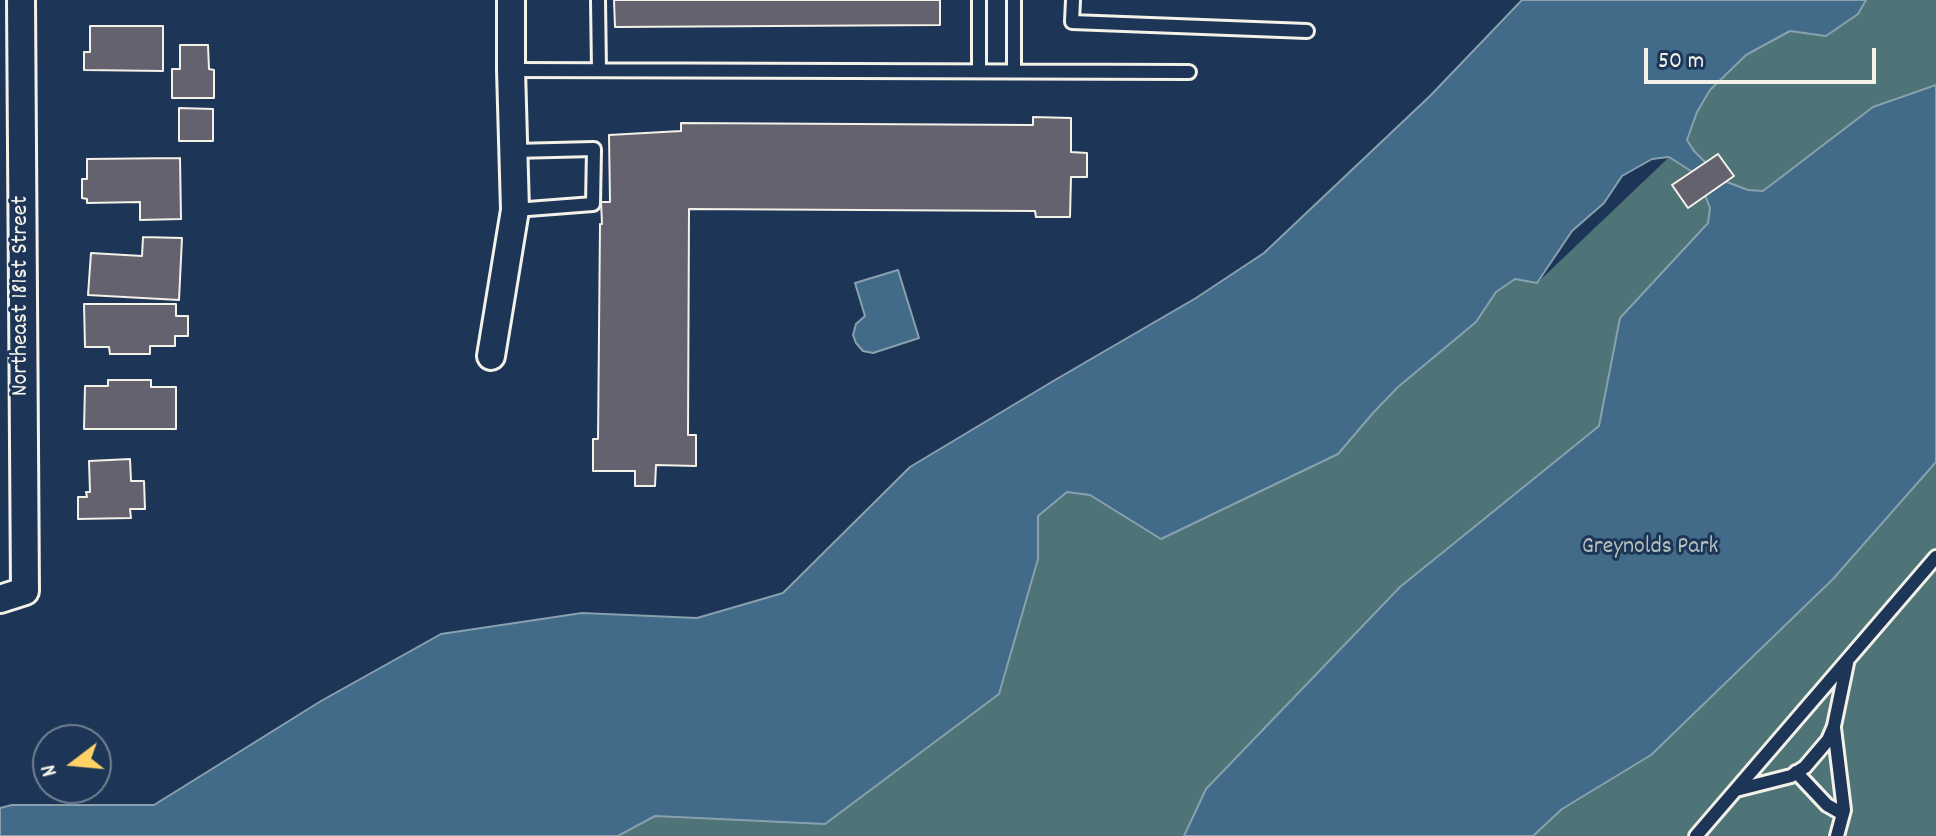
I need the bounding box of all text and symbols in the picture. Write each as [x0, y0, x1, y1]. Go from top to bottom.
scale bar [1648, 32, 1880, 82]
text: 50 m [1658, 45, 1704, 79]
street label: Northeast 181st Street [9, 196, 37, 396]
park label: Greynolds Park [1582, 535, 1718, 563]
north arrow [32, 724, 112, 804]
text: N [34, 761, 67, 780]

